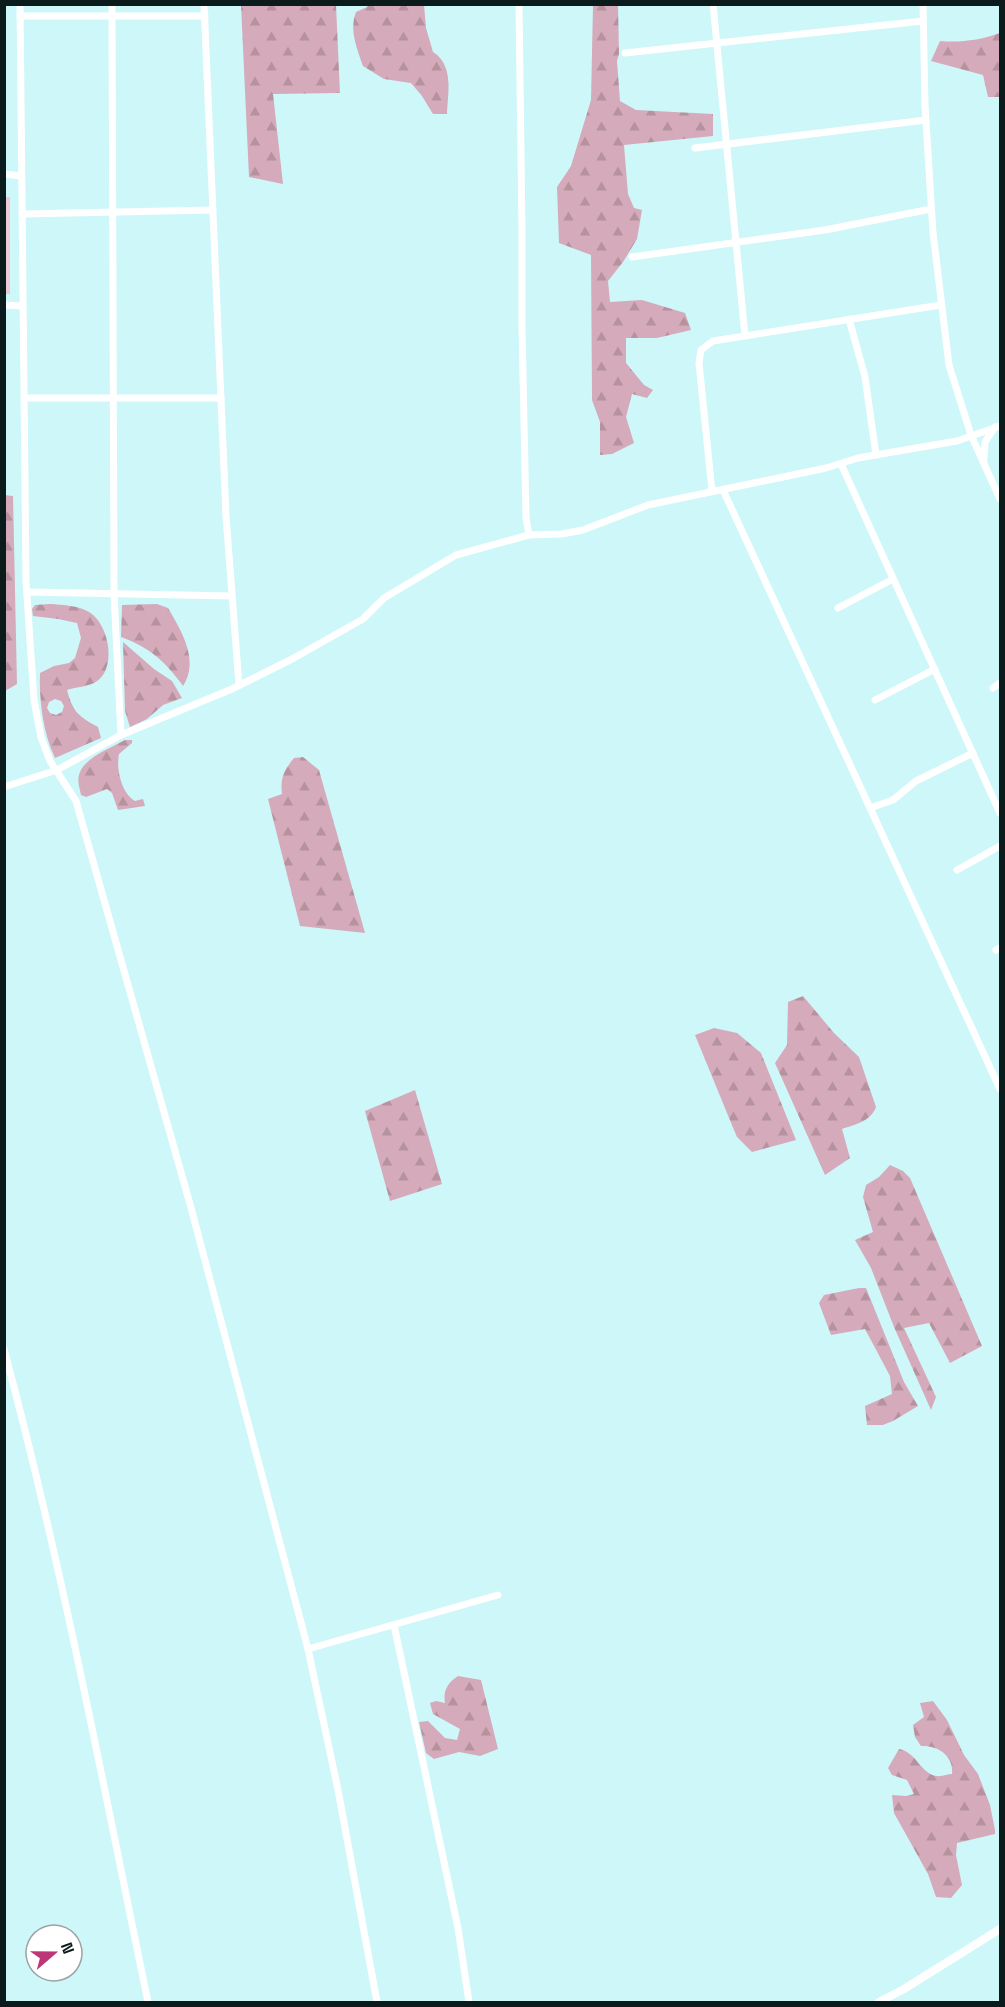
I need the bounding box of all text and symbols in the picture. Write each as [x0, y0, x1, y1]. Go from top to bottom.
north arrow [24, 1923, 84, 1983]
text: N [56, 1939, 79, 1957]

